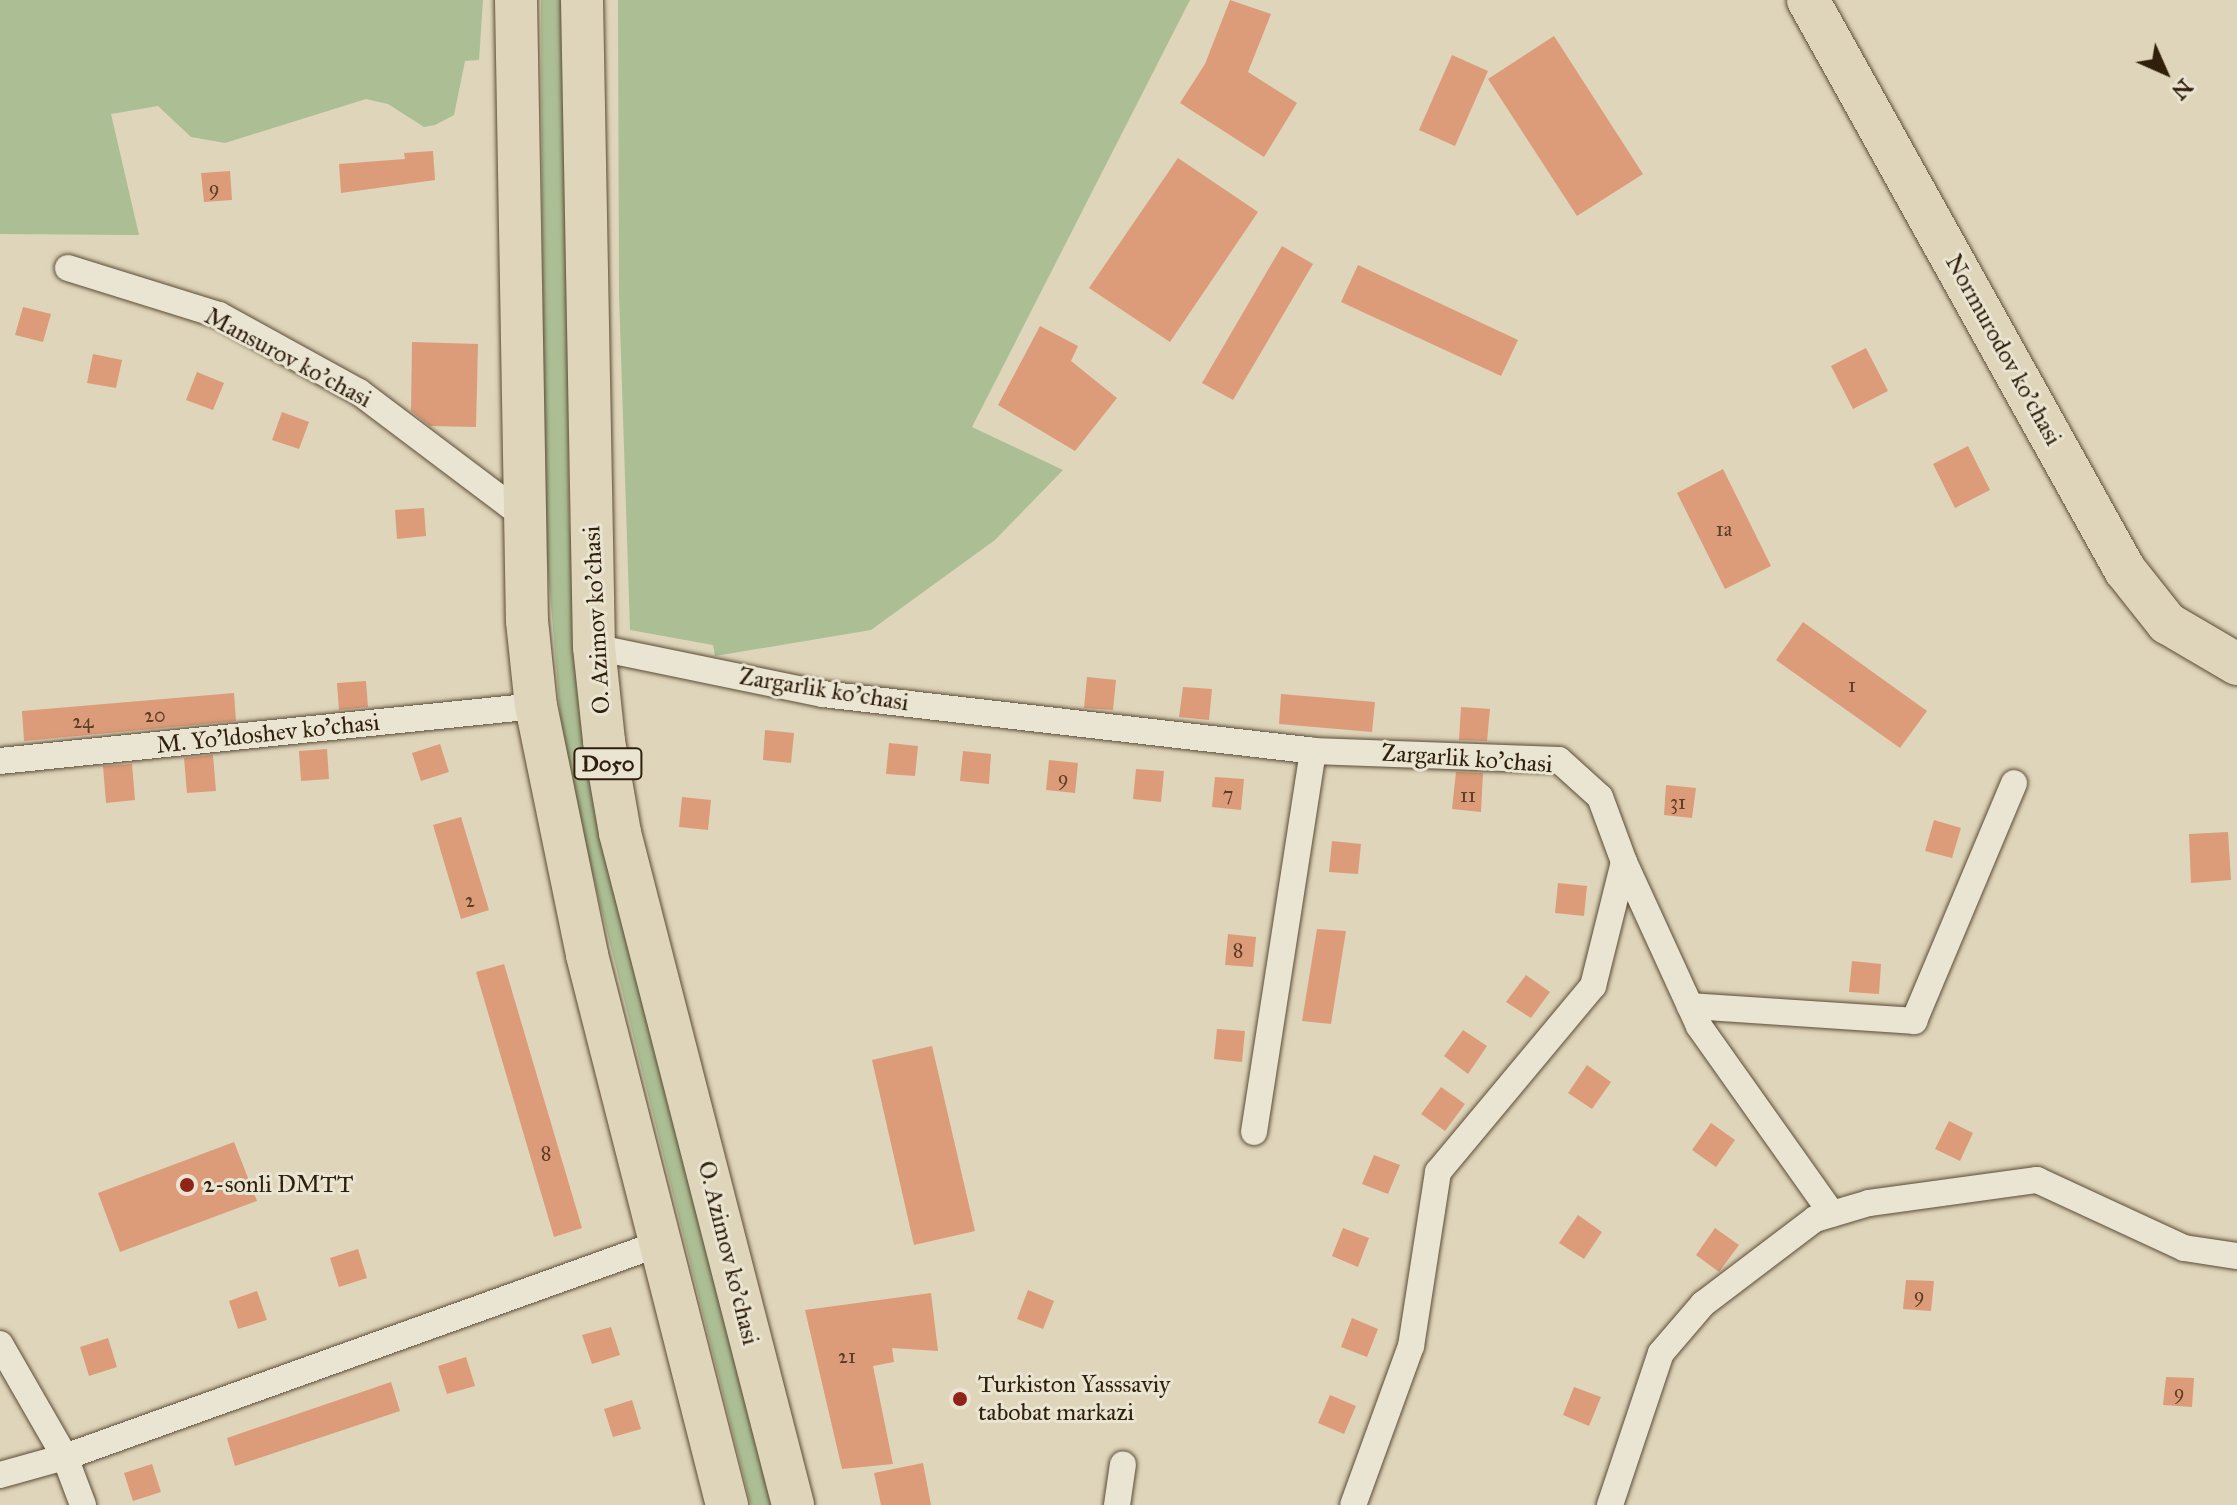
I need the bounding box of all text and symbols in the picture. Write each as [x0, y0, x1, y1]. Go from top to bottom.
north arrow [2125, 32, 2205, 112]
text: N [2166, 73, 2198, 105]
house number: 9 [209, 176, 219, 200]
street label: Normurodov ko'chasi [1939, 250, 2067, 450]
street label: Mansurov ko'chasi [200, 302, 376, 414]
house number: 1a [1716, 517, 1732, 541]
street label: O. Azimov ko'chasi [578, 525, 616, 715]
street label: Zargarlik ko'chasi [737, 662, 911, 718]
house number: 1 [1848, 673, 1856, 697]
house number: 20 [144, 703, 166, 727]
street label: M. Yo'ldoshev ko'chasi [155, 708, 381, 760]
house number: 24 [72, 709, 94, 733]
street label: Zargarlik ko'chasi [1380, 739, 1554, 779]
road number: D050 [572, 746, 644, 782]
house number: 9 [1058, 766, 1068, 790]
house number: 7 [1223, 782, 1233, 806]
house number: 11 [1460, 783, 1476, 807]
house number: 31 [1670, 790, 1686, 814]
house number: 2 [465, 888, 475, 912]
house number: 8 [1233, 938, 1243, 962]
house number: 8 [541, 1141, 551, 1165]
street label: O. Azimov ko'chasi [691, 1158, 765, 1348]
place label: 2-sonli DMTT [203, 1171, 354, 1199]
marker: 2-sonli DMTT [178, 1176, 196, 1194]
house number: 9 [1914, 1283, 1924, 1307]
house number: 21 [838, 1344, 856, 1368]
place label: Turkiston Yasssaviy tabobat markazi [978, 1371, 1170, 1427]
house number: 9 [2174, 1380, 2184, 1404]
marker: Turkiston Yasssaviy tabobat markazi [949, 1388, 971, 1410]

